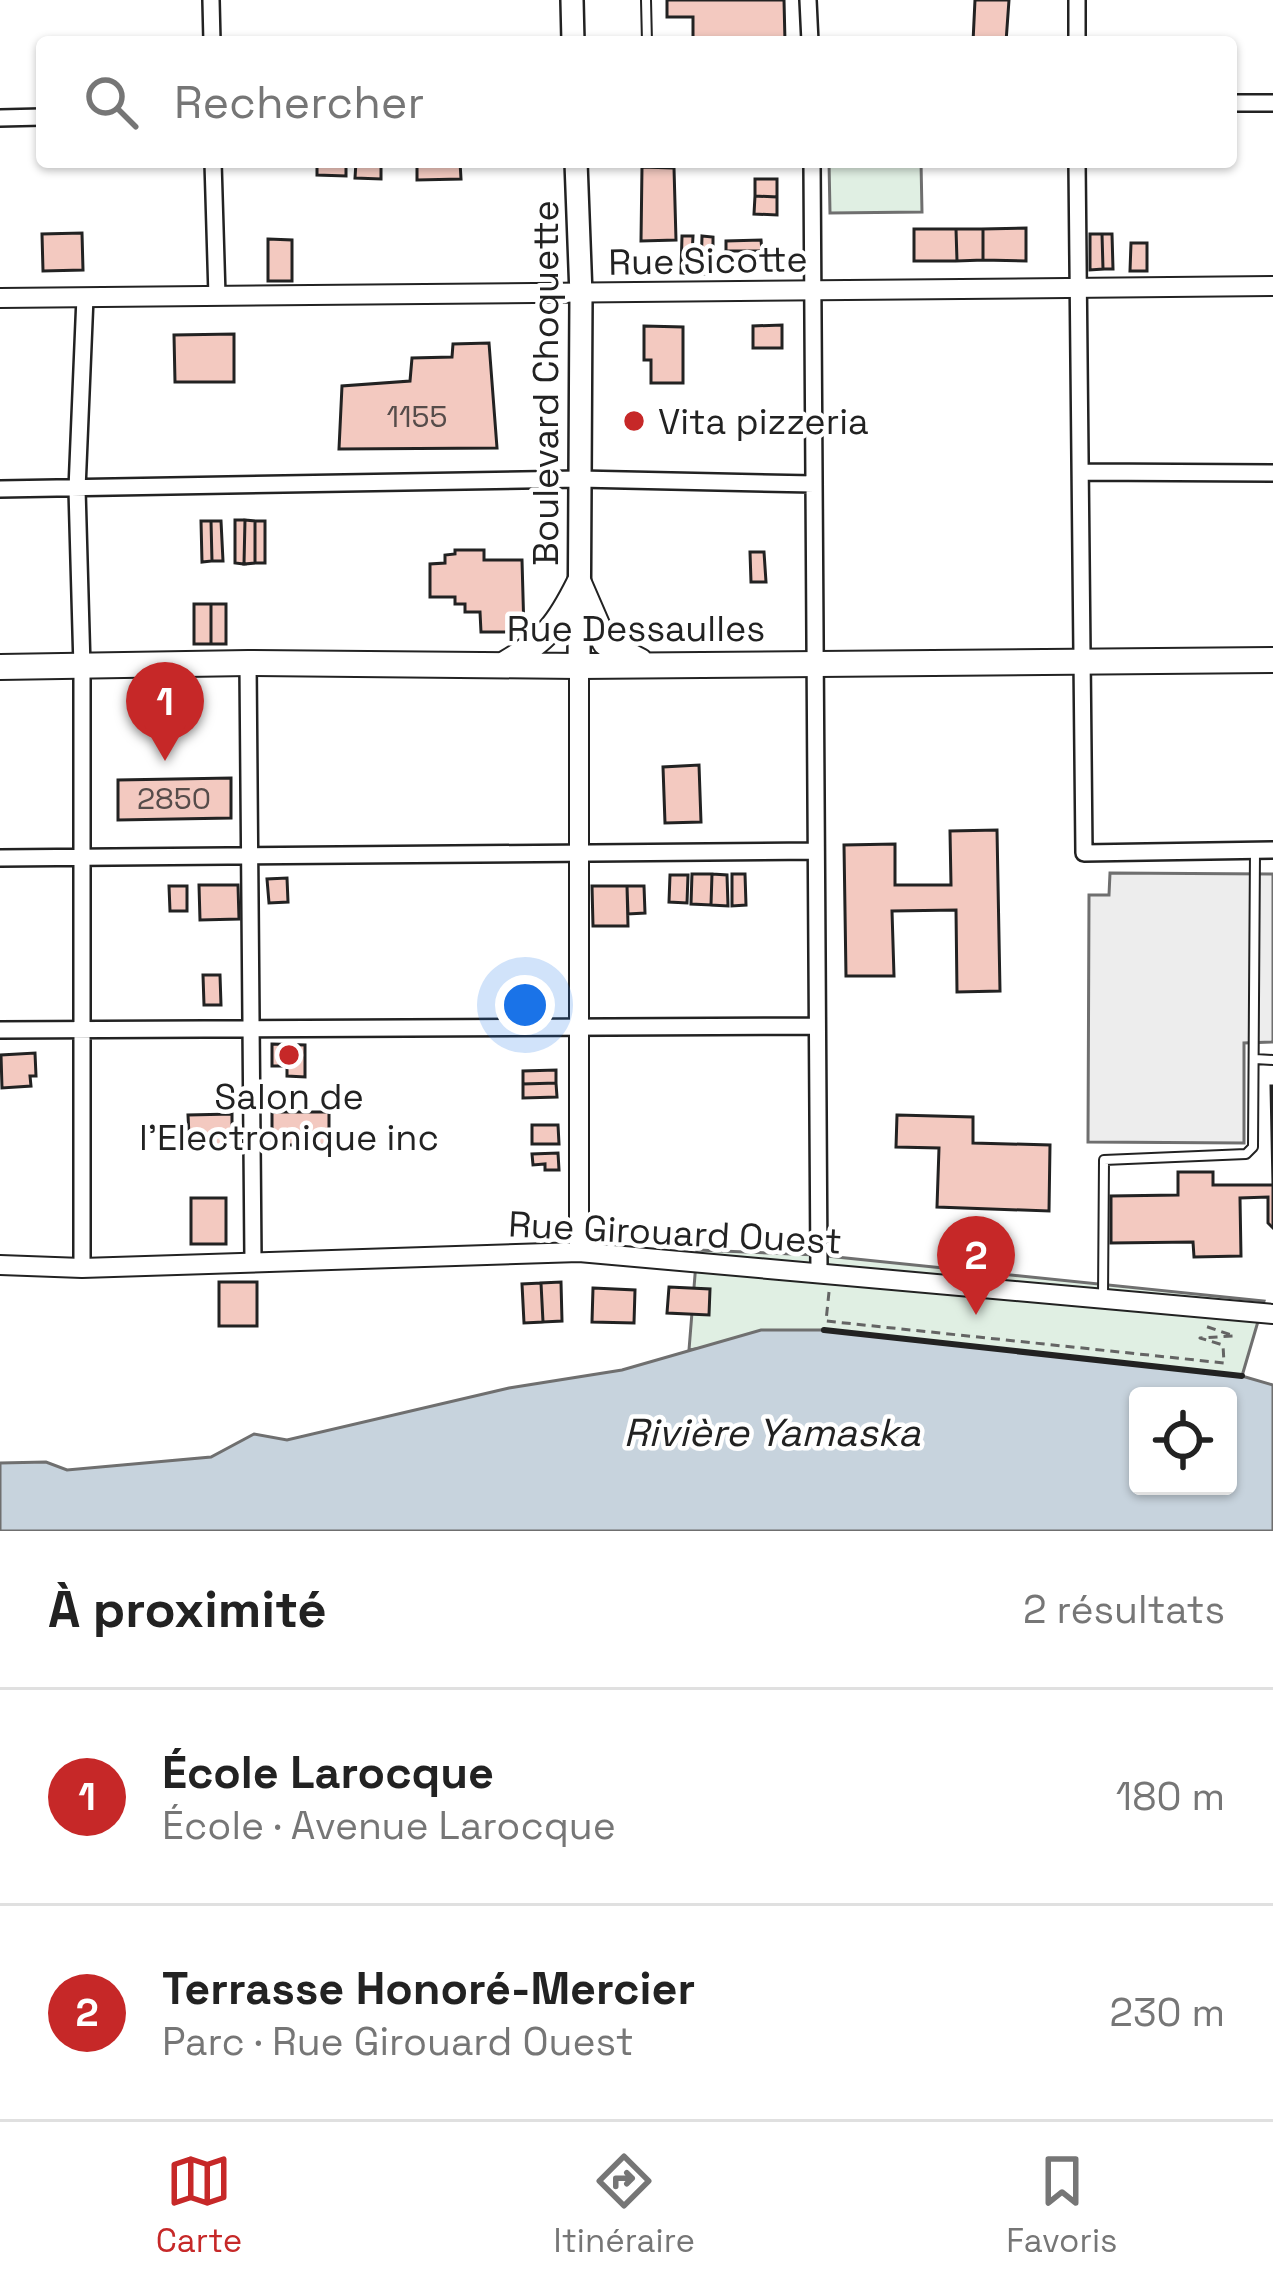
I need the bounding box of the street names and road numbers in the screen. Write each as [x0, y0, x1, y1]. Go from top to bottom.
street label: Boulevard Choquette [523, 200, 569, 566]
street label: Rue Sicotte [608, 236, 808, 286]
street label: Rue Dessaulles [507, 606, 765, 652]
street label: Rue Girouard Ouest [507, 1201, 843, 1265]

